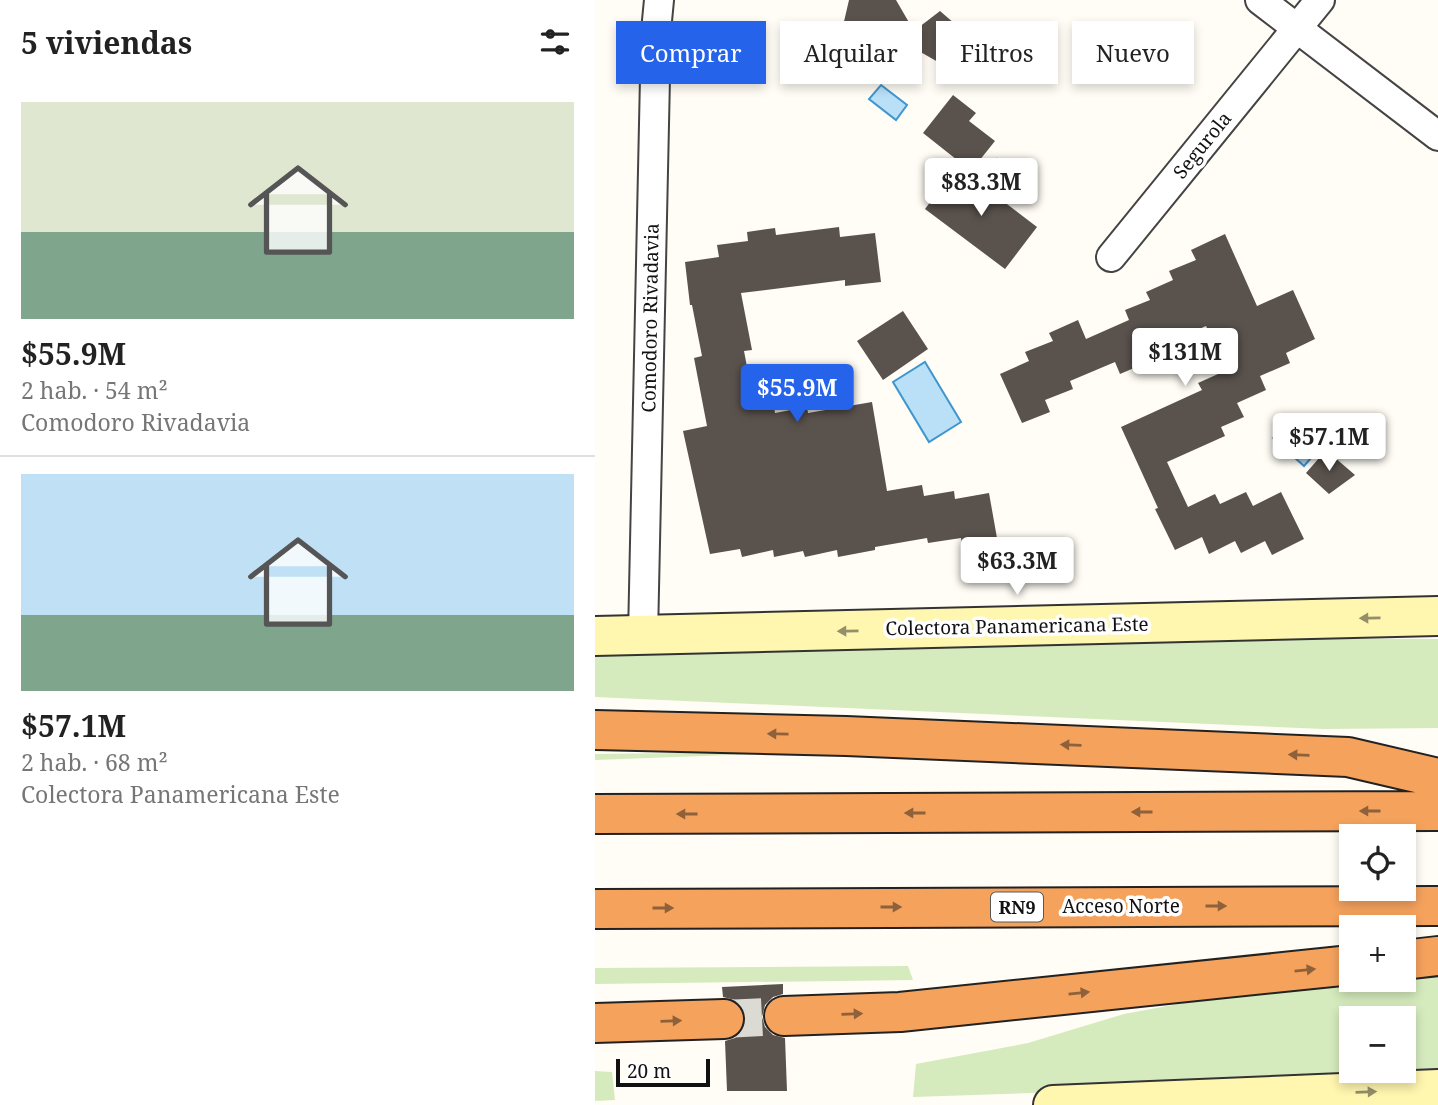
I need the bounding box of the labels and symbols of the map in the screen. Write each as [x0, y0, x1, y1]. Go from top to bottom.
street label: Segurola [1167, 106, 1237, 184]
pin: $83.3M [924, 158, 1038, 218]
street label: Comodoro Rivadavia [635, 223, 665, 413]
pin: $131M [1136, 328, 1234, 388]
pin: $55.9M [740, 364, 854, 424]
pin: $57.1M [1272, 414, 1386, 473]
pin: $63.3M [960, 538, 1074, 597]
street label: Colectora Panamericana Este [885, 611, 1149, 641]
one-way arrow [1359, 612, 1381, 623]
one-way arrow [837, 625, 859, 636]
one-way arrow [766, 728, 788, 740]
one-way arrow [1060, 740, 1082, 751]
one-way arrow [1288, 749, 1310, 760]
one-way arrow [1131, 806, 1153, 818]
one-way arrow [1359, 806, 1381, 817]
one-way arrow [904, 807, 926, 819]
one-way arrow [676, 808, 698, 819]
road number: RN9 [991, 893, 1043, 922]
street label: Acceso Norte [1062, 893, 1180, 919]
one-way arrow [1205, 900, 1227, 912]
one-way arrow [880, 901, 902, 913]
one-way arrow [652, 902, 674, 914]
one-way arrow [1294, 964, 1316, 975]
one-way arrow [1068, 988, 1090, 999]
one-way arrow [841, 1008, 863, 1019]
one-way arrow [661, 1016, 683, 1027]
scale bar [616, 1056, 711, 1088]
one-way arrow [1355, 1087, 1377, 1098]

